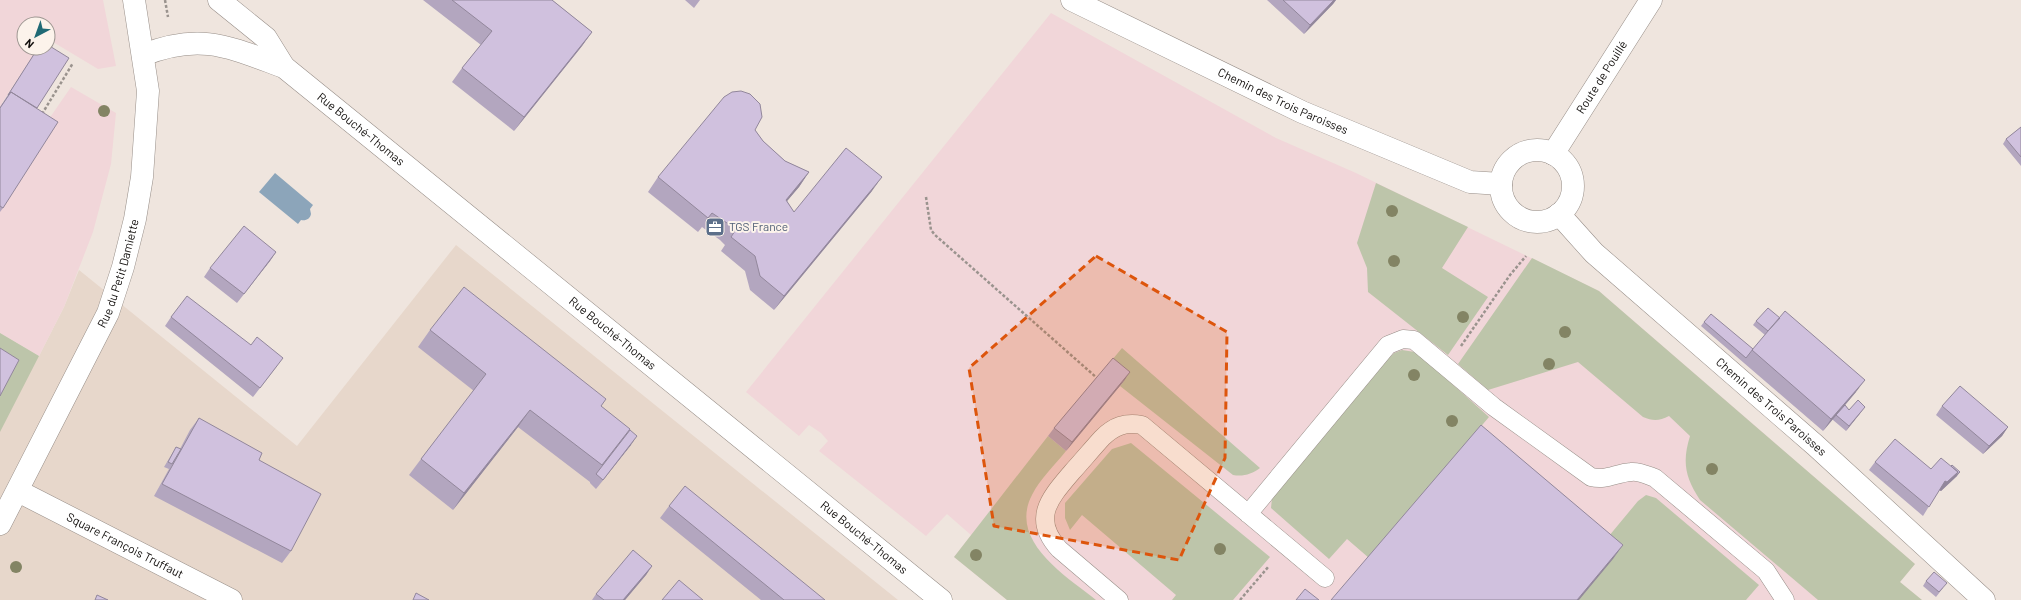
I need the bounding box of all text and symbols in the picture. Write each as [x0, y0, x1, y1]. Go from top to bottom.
north arrow [16, 16, 56, 56]
text: N [22, 37, 36, 51]
street label: Route de Pouillé [1573, 38, 1629, 116]
street label: Chemin des Trois Paroisses [1216, 64, 1351, 137]
street label: Rue Bouché-Thomas [315, 89, 408, 168]
office icon: TGS France [704, 216, 726, 238]
street label: Rue du Petit Damiette [94, 217, 141, 330]
place label: TGS France [729, 219, 788, 233]
street label: Rue Bouché-Thomas [567, 293, 659, 372]
street label: Chemin des Trois Paroisses [1714, 354, 1830, 458]
street label: Rue Bouché-Thomas [818, 497, 911, 576]
street label: Square François Truffaut [65, 509, 186, 580]

